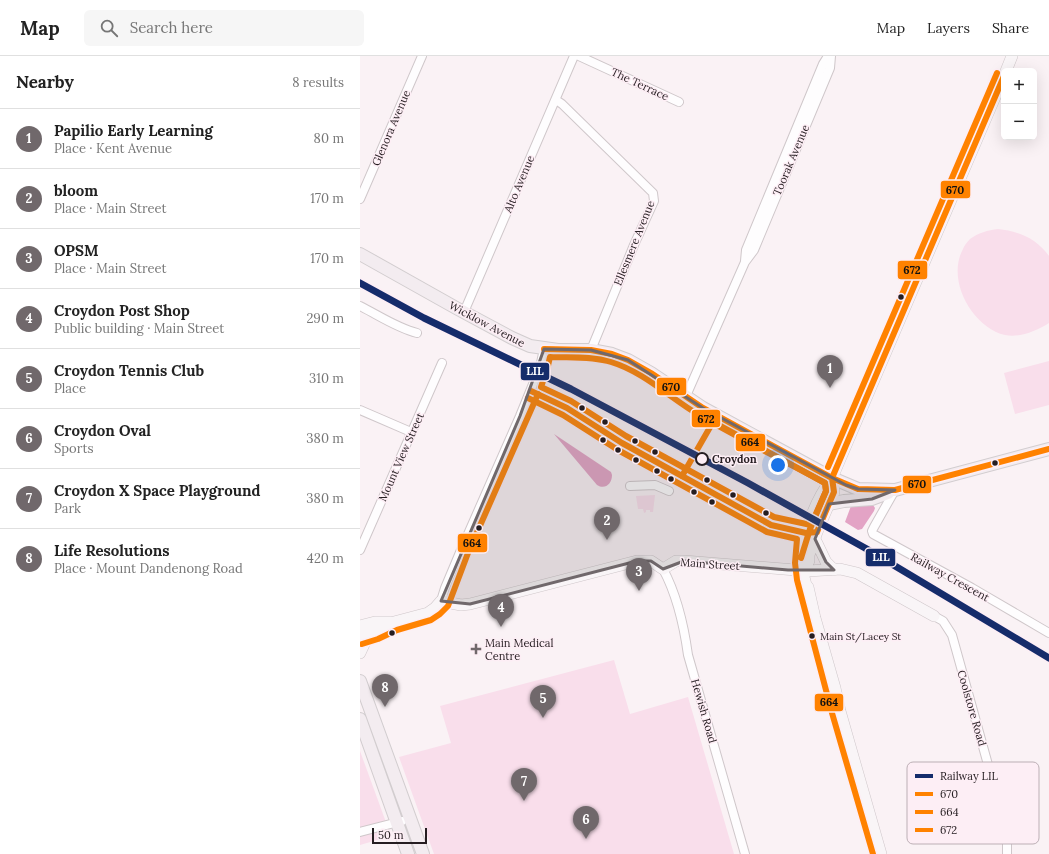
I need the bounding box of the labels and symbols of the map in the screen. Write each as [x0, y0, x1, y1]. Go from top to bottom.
street label: The Terrace [609, 65, 671, 103]
street label: Glenora Avenue [369, 88, 413, 168]
street label: Toorak Avenue [770, 122, 812, 198]
street label: Alto Avenue [500, 153, 537, 216]
line badge: 670 [940, 180, 971, 199]
text: 670 [946, 183, 964, 197]
street label: Ellesmere Avenue [611, 198, 657, 288]
line badge: 672 [897, 260, 928, 280]
text: 672 [903, 263, 921, 277]
unlabelled marker [896, 292, 906, 302]
street label: Wicklow Avenue [447, 298, 527, 350]
pin: 1 [817, 355, 843, 388]
line badge: LIL [520, 362, 550, 381]
text: LIL [526, 364, 544, 378]
line badge: 670 [656, 377, 687, 396]
text: 670 [662, 380, 680, 394]
unlabelled marker [577, 403, 587, 413]
line badge: 672 [691, 409, 721, 428]
street label: Mount View Street [375, 410, 427, 504]
text: 672 [697, 412, 715, 426]
unlabelled marker [600, 417, 610, 427]
line badge: 664 [735, 433, 766, 452]
unlabelled marker [598, 435, 608, 445]
text: 664 [741, 435, 759, 449]
unlabelled marker [630, 436, 640, 446]
unlabelled marker [613, 445, 623, 455]
unlabelled marker [650, 447, 660, 457]
marker: Croydon [695, 452, 709, 466]
place label: Croydon [712, 452, 757, 466]
unlabelled marker [631, 455, 641, 465]
your location [768, 455, 788, 475]
unlabelled marker [990, 458, 1000, 468]
unlabelled marker [652, 466, 662, 476]
unlabelled marker [666, 474, 676, 484]
unlabelled marker [702, 475, 712, 485]
line badge: 670 [902, 475, 932, 494]
text: 670 [908, 477, 926, 491]
unlabelled marker [689, 487, 699, 497]
unlabelled marker [728, 490, 738, 500]
unlabelled marker [707, 497, 717, 507]
pin: 2 [594, 507, 620, 540]
unlabelled marker [761, 508, 771, 518]
unlabelled marker [474, 523, 484, 533]
line badge: 664 [457, 533, 488, 553]
text: 664 [463, 536, 481, 550]
line badge: LIL [865, 548, 896, 567]
text: LIL [872, 550, 890, 564]
street label: Railway Crescent [908, 550, 992, 605]
street label: Main Street [680, 555, 741, 573]
pin: 3 [626, 558, 652, 591]
pin: 4 [488, 594, 514, 627]
unlabelled marker [387, 628, 397, 638]
place label: Main St/Lacey St [820, 630, 901, 643]
marker: Main St/Lacey St [807, 631, 817, 641]
place label: Main Medical Centre [485, 636, 554, 663]
marker: Main Medical Centre [470, 643, 482, 655]
street label: Coolstore Road [954, 668, 990, 748]
pin: 8 [372, 674, 398, 707]
street label: Hewish Road [688, 677, 720, 745]
pin: 5 [530, 685, 556, 718]
line badge: 664 [814, 693, 844, 712]
text: 664 [820, 695, 838, 709]
legend [907, 762, 1039, 844]
pin: 7 [511, 768, 537, 801]
text: Railway LIL [940, 769, 999, 783]
text: 670 [940, 787, 958, 801]
text: 664 [940, 805, 959, 819]
pin: 6 [573, 806, 599, 839]
text: 672 [940, 823, 957, 837]
scale bar [372, 826, 427, 845]

